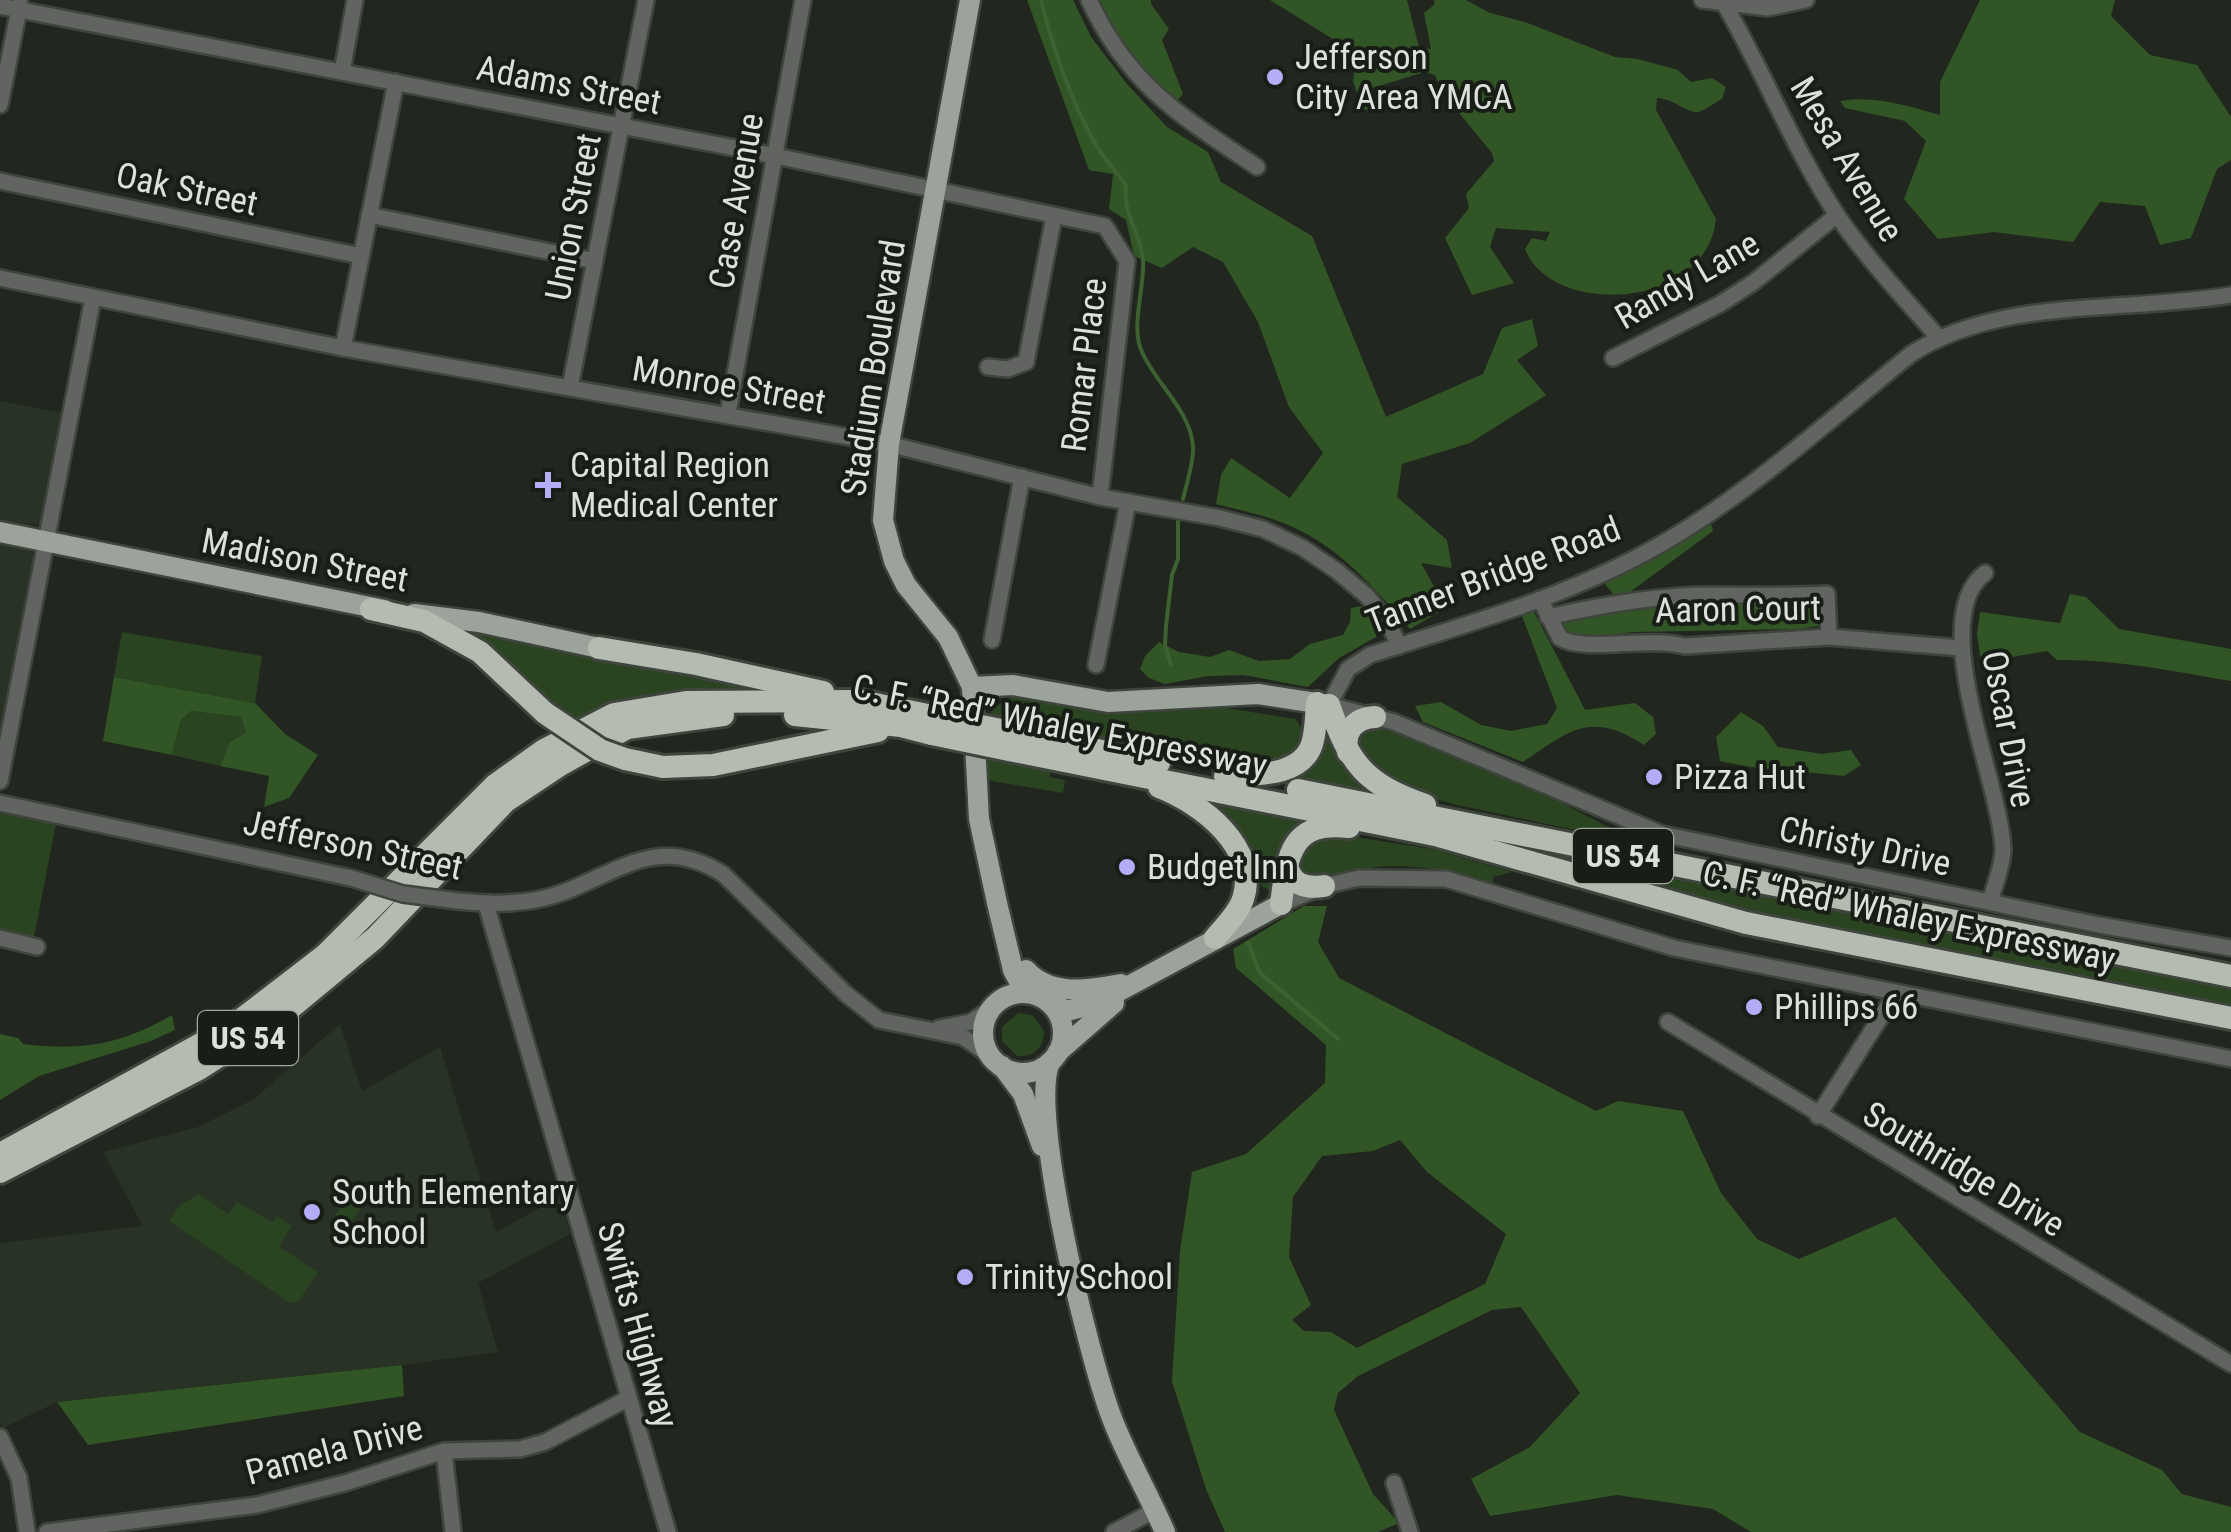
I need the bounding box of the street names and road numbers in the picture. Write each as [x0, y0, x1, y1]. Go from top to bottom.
street label: Adams Street [473, 48, 664, 123]
street label: Mesa Avenue [1782, 70, 1912, 249]
street label: Case Avenue [701, 110, 772, 292]
street label: Union Street [537, 130, 610, 304]
street label: Oak Street [112, 155, 261, 224]
street label: Randy Lane [1608, 223, 1766, 338]
street label: Stadium Boulevard [833, 237, 914, 499]
street label: Romar Place [1054, 276, 1115, 454]
street label: Monroe Street [629, 348, 829, 423]
street label: Tanner Bridge Road [1360, 508, 1626, 643]
street label: Madison Street [198, 520, 411, 601]
street label: Aaron Court [1655, 588, 1821, 631]
street label: Oscar Drive [1973, 647, 2044, 811]
street label: C. F. “Red” Whaley Expressway [849, 666, 1270, 787]
street label: Jefferson Street [240, 802, 466, 889]
street label: Christy Drive [1775, 808, 1954, 885]
road number: US 54 [1573, 829, 1673, 883]
street label: C. F. “Red” Whaley Expressway [1699, 853, 2119, 980]
road number: US 54 [198, 1011, 298, 1065]
street label: Southridge Drive [1856, 1093, 2072, 1246]
street label: Swifts Highway [589, 1218, 686, 1433]
street label: Pamela Drive [241, 1407, 427, 1494]

